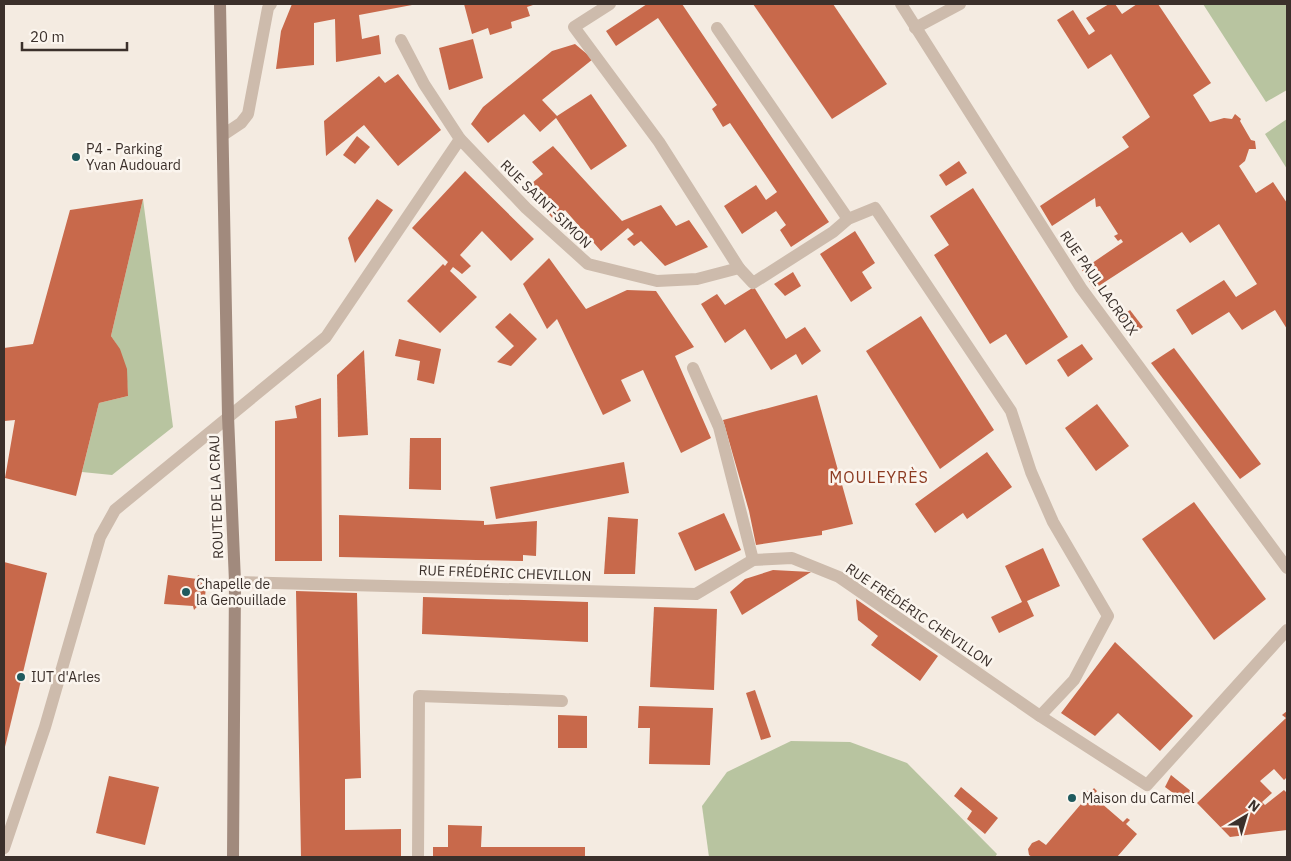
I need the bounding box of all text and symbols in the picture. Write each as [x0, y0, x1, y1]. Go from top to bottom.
scale bar [22, 20, 128, 52]
text: 20 m [30, 27, 65, 46]
place label: P4 - Parking Yvan Audouard [86, 140, 181, 174]
marker: P4 - Parking Yvan Audouard [70, 151, 82, 163]
street label: RUE SAINT-SIMON [497, 156, 595, 252]
street label: RUE PAUL LACROIX [1056, 227, 1142, 339]
street label: ROUTE DE LA CRAU [205, 435, 227, 559]
district label: MOULEYRÈS [829, 466, 929, 487]
street label: RUE FRÉDÉRIC CHEVILLON [842, 558, 996, 671]
street label: RUE FRÉDÉRIC CHEVILLON [418, 560, 592, 585]
place label: Chapelle de la Genouillade [196, 575, 286, 609]
marker: Chapelle de la Genouillade [180, 586, 192, 598]
place label: IUT d'Arles [31, 668, 101, 686]
marker: IUT d'Arles [15, 671, 27, 683]
place label: Maison du Carmel [1082, 789, 1195, 807]
north arrow [1221, 791, 1271, 841]
marker: Maison du Carmel [1066, 792, 1078, 804]
text: N [1244, 796, 1264, 816]

